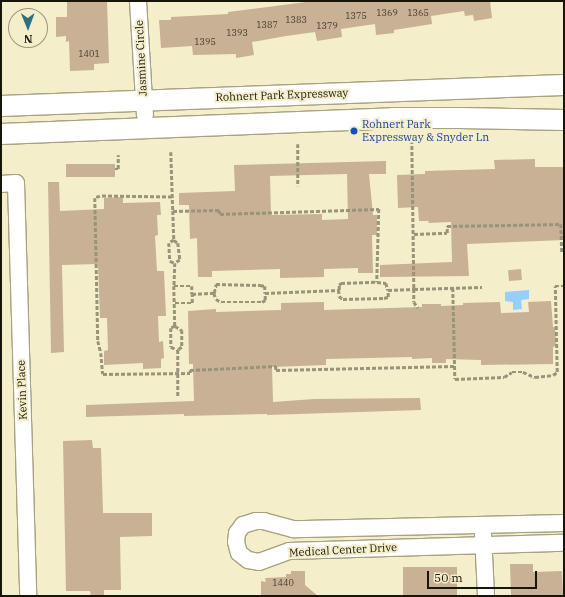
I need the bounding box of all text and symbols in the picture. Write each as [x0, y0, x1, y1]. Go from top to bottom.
north arrow [8, 8, 48, 48]
house number: 1369 [376, 8, 398, 18]
house number: 1365 [407, 8, 429, 18]
house number: 1375 [345, 11, 367, 21]
house number: 1383 [285, 15, 307, 25]
street label: Jasmine Circle [132, 20, 150, 96]
house number: 1387 [256, 20, 278, 30]
house number: 1379 [316, 21, 338, 31]
house number: 1393 [226, 28, 248, 38]
text: N [24, 32, 33, 46]
house number: 1395 [194, 37, 216, 47]
house number: 1401 [78, 49, 100, 59]
street label: Rohnert Park Expressway [215, 86, 349, 104]
place label: Rohnert Park Expressway & Snyder Ln [362, 118, 489, 144]
marker: Rohnert Park Expressway & Snyder Ln [349, 126, 359, 136]
street label: Kevin Place [14, 360, 30, 420]
street label: Medical Center Drive [289, 541, 397, 559]
scale bar [429, 563, 539, 589]
text: 50 m [434, 570, 463, 585]
house number: 1440 [272, 578, 294, 588]

